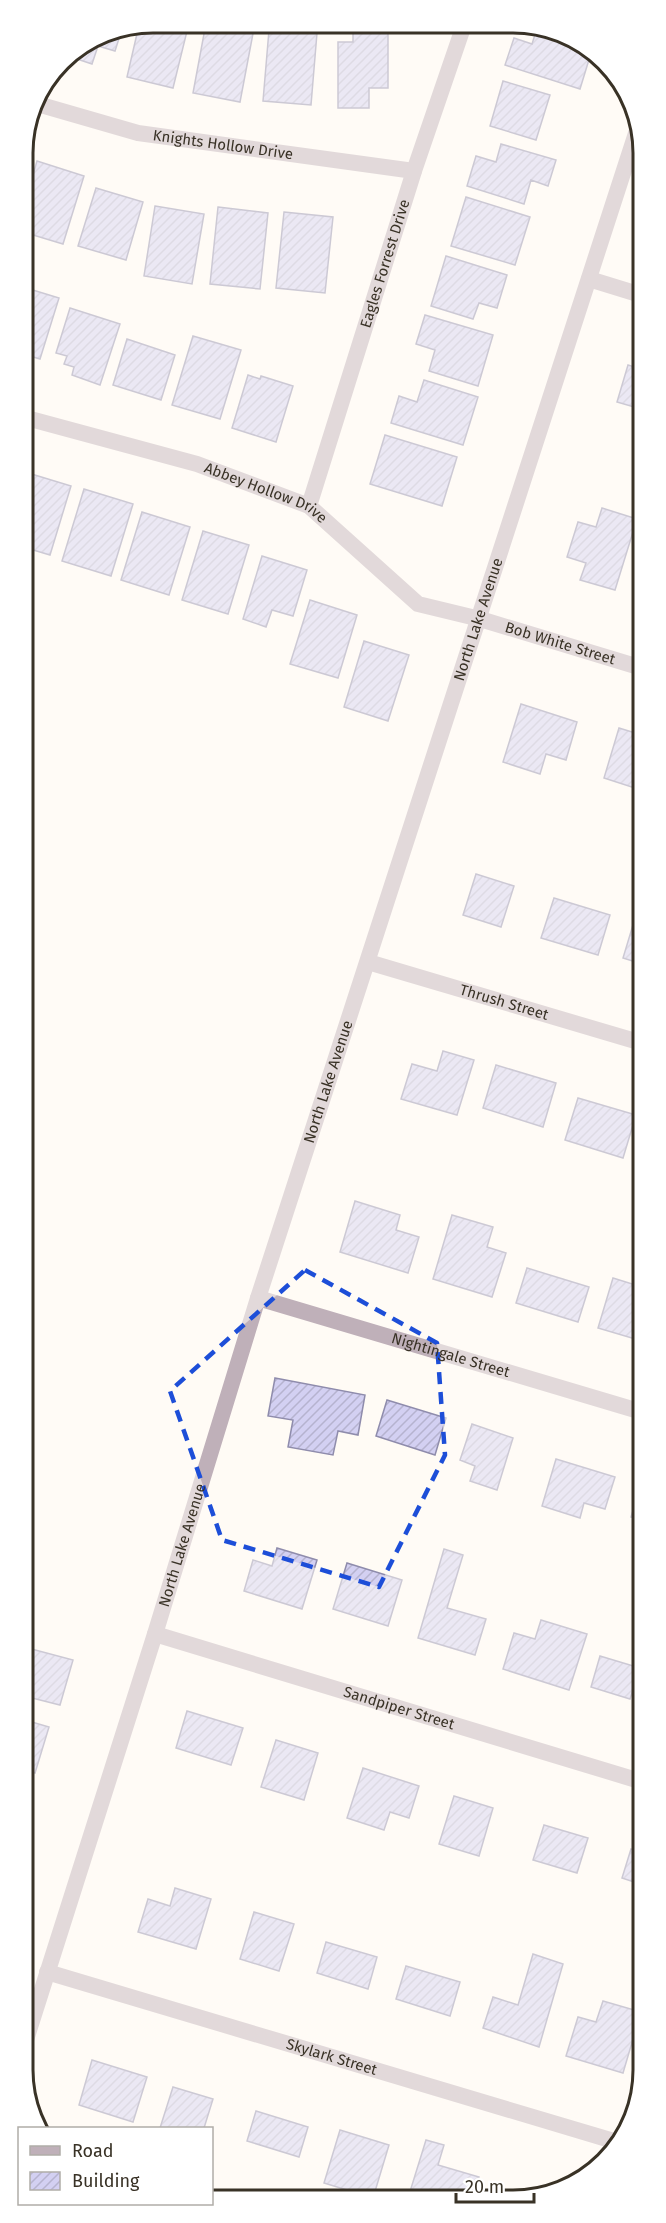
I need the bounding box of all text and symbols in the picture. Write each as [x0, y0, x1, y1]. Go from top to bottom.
street label: Knights Hollow Drive [152, 126, 294, 163]
street label: Eagles Forrest Drive [356, 197, 414, 330]
street label: Abbey Hollow Drive [202, 459, 331, 527]
street label: North Lake Avenue [450, 556, 507, 683]
street label: Bob White Street [503, 618, 618, 669]
street label: Thrush Street [458, 981, 551, 1024]
street label: North Lake Avenue [300, 1018, 357, 1145]
street label: Nightingale Street [389, 1329, 512, 1381]
street label: North Lake Avenue [155, 1481, 210, 1609]
street label: Sandpiper Street [341, 1683, 457, 1733]
street label: Skylark Street [284, 2035, 380, 2079]
legend [18, 2127, 213, 2205]
text: Road [72, 2140, 114, 2162]
scale bar [456, 2166, 534, 2204]
text: Building [72, 2170, 140, 2192]
text: 20 m [465, 2176, 504, 2198]

